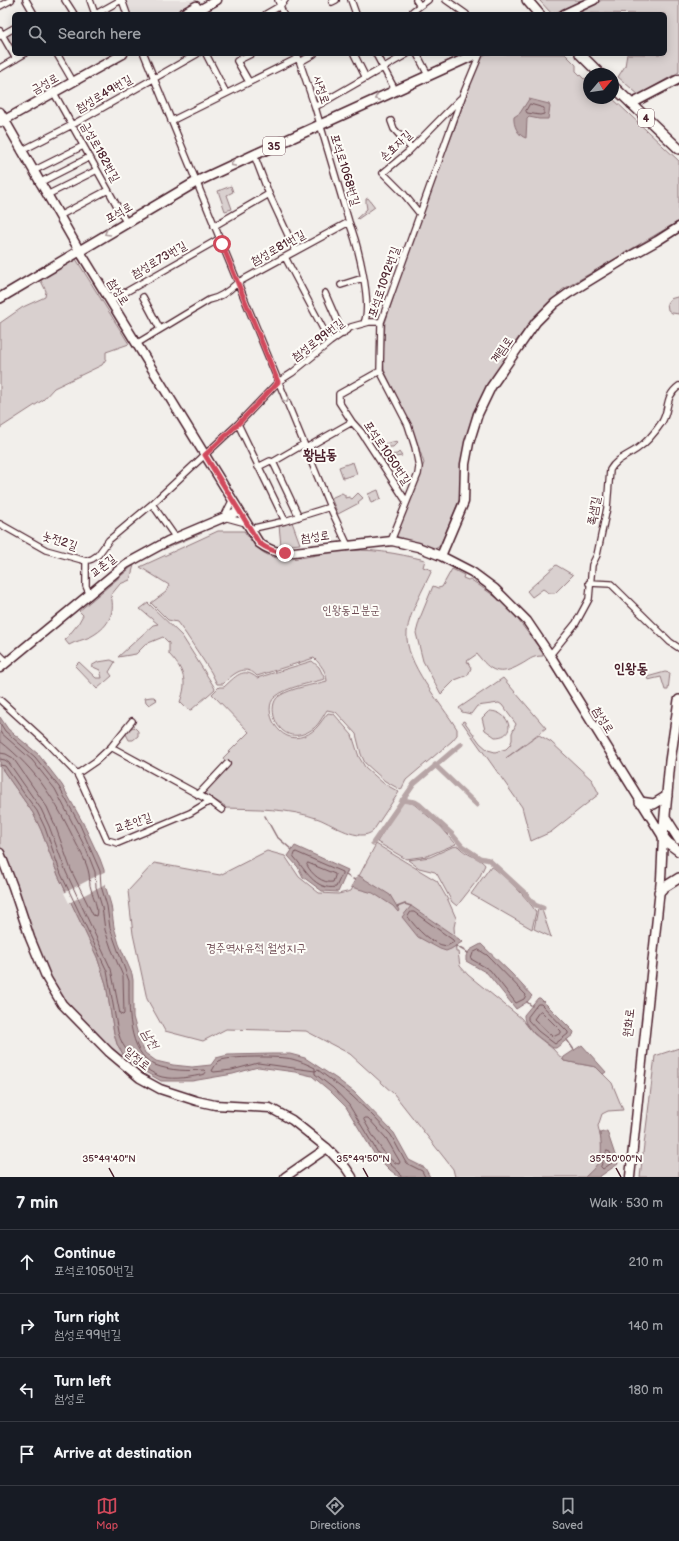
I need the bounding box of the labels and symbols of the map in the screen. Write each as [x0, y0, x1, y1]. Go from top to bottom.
north arrow [583, 68, 619, 104]
street label: 금성로 [29, 70, 61, 98]
street label: 첨성로49번길 [73, 72, 135, 116]
street label: 사정로 [309, 74, 333, 106]
one-way arrow [373, 93, 381, 101]
road number: 4 [638, 109, 654, 127]
street label: 금성로182번길 [77, 119, 123, 185]
street label: 손효자길 [377, 127, 415, 165]
street label: 포석로1068번길 [327, 132, 363, 208]
road number: 35 [263, 137, 285, 155]
one-way arrow [230, 159, 238, 167]
street label: 포석로 [103, 199, 135, 227]
street label: 첨성로81번길 [248, 227, 308, 269]
one-way arrow [104, 229, 111, 236]
route start [213, 235, 231, 253]
street label: 첨성로73번길 [129, 238, 190, 282]
street label: 포석로1092번길 [365, 244, 403, 319]
street label: 첨성로 [104, 276, 132, 308]
street label: 첨성로99번길 [289, 315, 348, 365]
street label: 계림로 [488, 334, 516, 366]
one-way arrow [281, 395, 289, 403]
street label: 포석로1050번길 [360, 418, 414, 488]
district label: 황남동 [303, 446, 337, 463]
street label: 쪽샘길 [584, 495, 604, 527]
street label: 놋전2길 [41, 528, 80, 554]
street label: 첨성로 [300, 528, 330, 546]
route end [276, 544, 294, 562]
street label: 교촌길 [87, 551, 119, 581]
park label: 인왕동고분군 [322, 603, 380, 618]
district label: 인왕동 [614, 660, 648, 677]
street label: 첨성로 [589, 704, 617, 736]
street label: 교촌안길 [112, 810, 154, 836]
park label: 경주역사유적 월성지구 [206, 941, 306, 956]
street label: 원화로 [620, 1008, 638, 1038]
water label: 남천 [138, 1026, 163, 1053]
street label: 일정로 [121, 1044, 153, 1074]
text: 35°49'40"N [82, 1153, 136, 1165]
text: 35°49'50"N [336, 1153, 390, 1165]
text: 35°50'00"N [589, 1153, 643, 1165]

